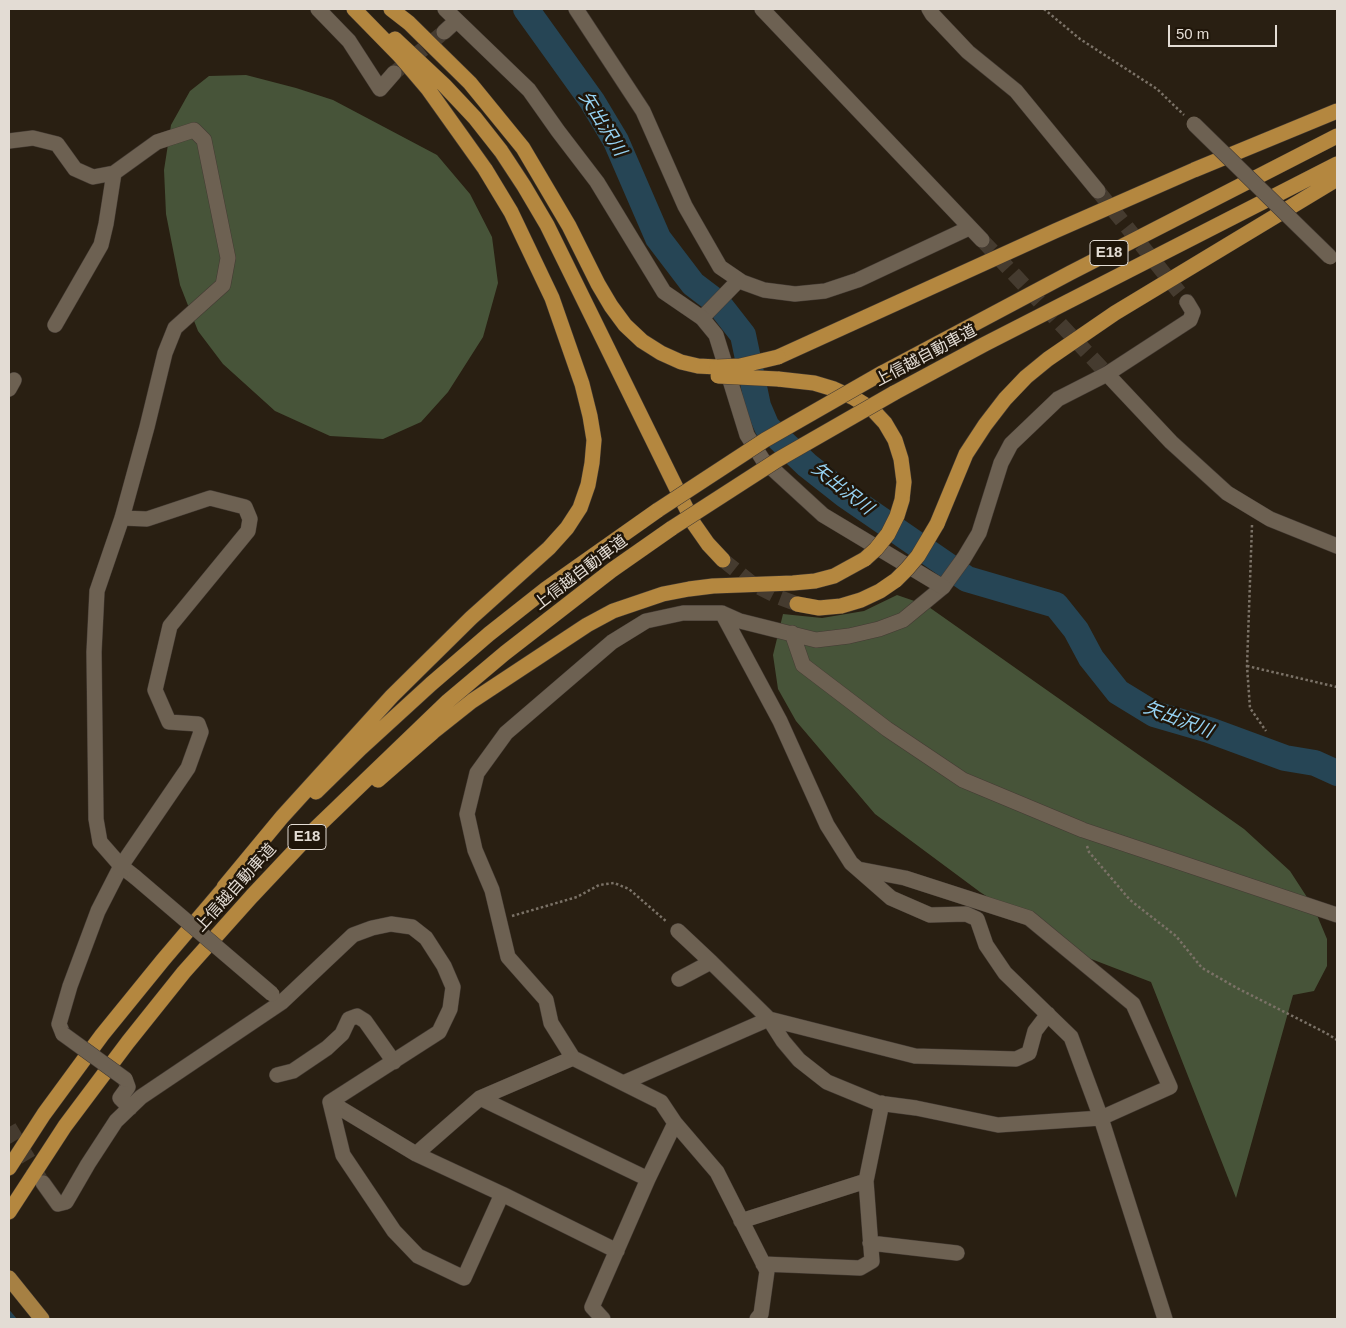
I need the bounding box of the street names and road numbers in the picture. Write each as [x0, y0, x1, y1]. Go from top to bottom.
road number: E18 [1090, 240, 1128, 266]
street label: 上信越自動車道 [872, 321, 980, 391]
street label: 上信越自動車道 [530, 532, 632, 614]
road number: E18 [288, 824, 326, 850]
street label: 上信越自動車道 [191, 840, 281, 936]

